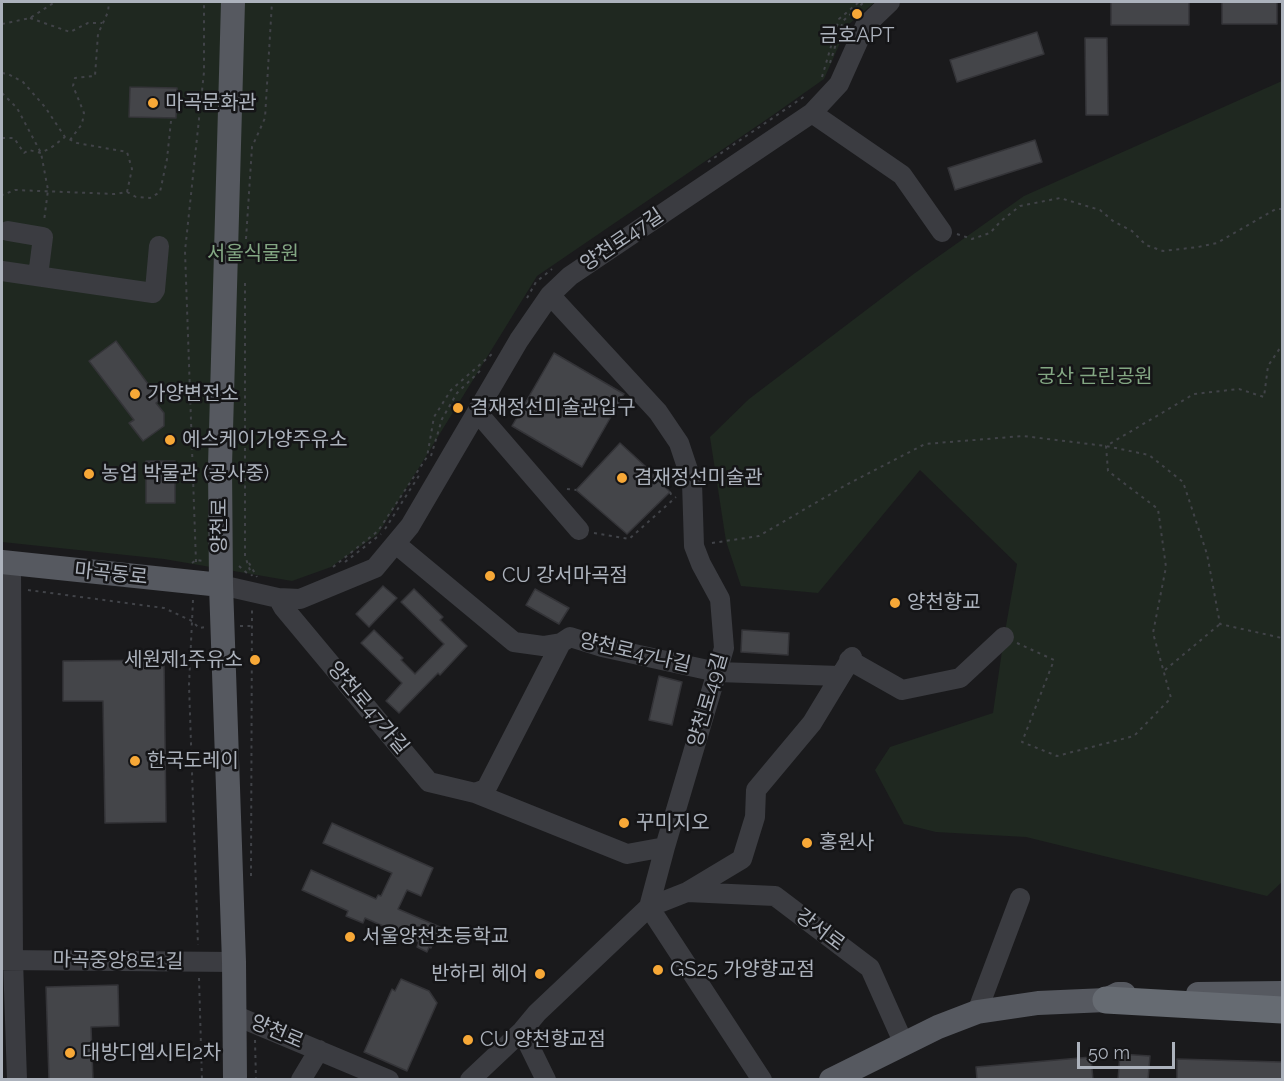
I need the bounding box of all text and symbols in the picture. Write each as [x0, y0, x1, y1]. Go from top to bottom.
marker: 금호APT [850, 7, 864, 21]
place label: 금호APT [820, 24, 894, 48]
place label: 마곡문화관 [165, 91, 257, 115]
marker: 마곡문화관 [146, 96, 160, 110]
street label: 양천로47길 [576, 203, 668, 277]
park label: 서울식물원 [207, 242, 299, 266]
park label: 궁산 근린공원 [1037, 365, 1153, 389]
place label: 가양변전소 [147, 382, 239, 406]
marker: 가양변전소 [128, 387, 142, 401]
place label: 겸재정선미술관입구 [470, 396, 636, 420]
marker: 겸재정선미술관입구 [451, 401, 465, 415]
place label: 에스케이가양주유소 [182, 428, 348, 452]
marker: 에스케이가양주유소 [163, 433, 177, 447]
place label: 농업 박물관 (공사중) [101, 462, 269, 486]
place label: 겸재정선미술관 [634, 466, 763, 490]
marker: 농업 박물관 (공사중) [82, 467, 96, 481]
marker: 겸재정선미술관 [615, 471, 629, 485]
street label: 양천로 [208, 498, 232, 554]
street label: 마곡동로 [73, 558, 149, 590]
place label: CU 강서마곡점 [502, 564, 628, 588]
marker: CU 강서마곡점 [483, 569, 497, 583]
place label: 양천향교 [907, 591, 981, 615]
marker: 양천향교 [888, 596, 902, 610]
street label: 양천로47나길 [577, 629, 693, 677]
place label: 세원제1주유소 [124, 648, 243, 672]
street label: 양천로49길 [683, 650, 733, 750]
marker: 세원제1주유소 [248, 653, 262, 667]
street label: 양천로47가길 [322, 657, 414, 759]
place label: 한국도레이 [147, 749, 239, 773]
marker: 한국도레이 [128, 754, 142, 768]
place label: 꾸미지오 [636, 811, 710, 835]
marker: 꾸미지오 [617, 816, 631, 830]
place label: 홍원사 [819, 831, 874, 855]
marker: 홍원사 [800, 836, 814, 850]
street label: 강서로 [791, 904, 849, 956]
place label: 서울양천초등학교 [362, 925, 509, 949]
marker: 서울양천초등학교 [343, 930, 357, 944]
street label: 마곡중앙8로1길 [52, 948, 184, 974]
place label: GS25 가양향교점 [670, 958, 815, 982]
place label: 반하리 헤어 [431, 962, 528, 986]
marker: GS25 가양향교점 [651, 963, 665, 977]
marker: 반하리 헤어 [533, 967, 547, 981]
street label: 양천로 [247, 1010, 307, 1054]
place label: CU 양천향교점 [480, 1028, 606, 1052]
scale bar [1080, 1030, 1178, 1068]
marker: CU 양천향교점 [461, 1033, 475, 1047]
place label: 대방디엠시티2차 [82, 1041, 221, 1065]
text: 50 m [1088, 1042, 1130, 1063]
marker: 대방디엠시티2차 [63, 1046, 77, 1060]

